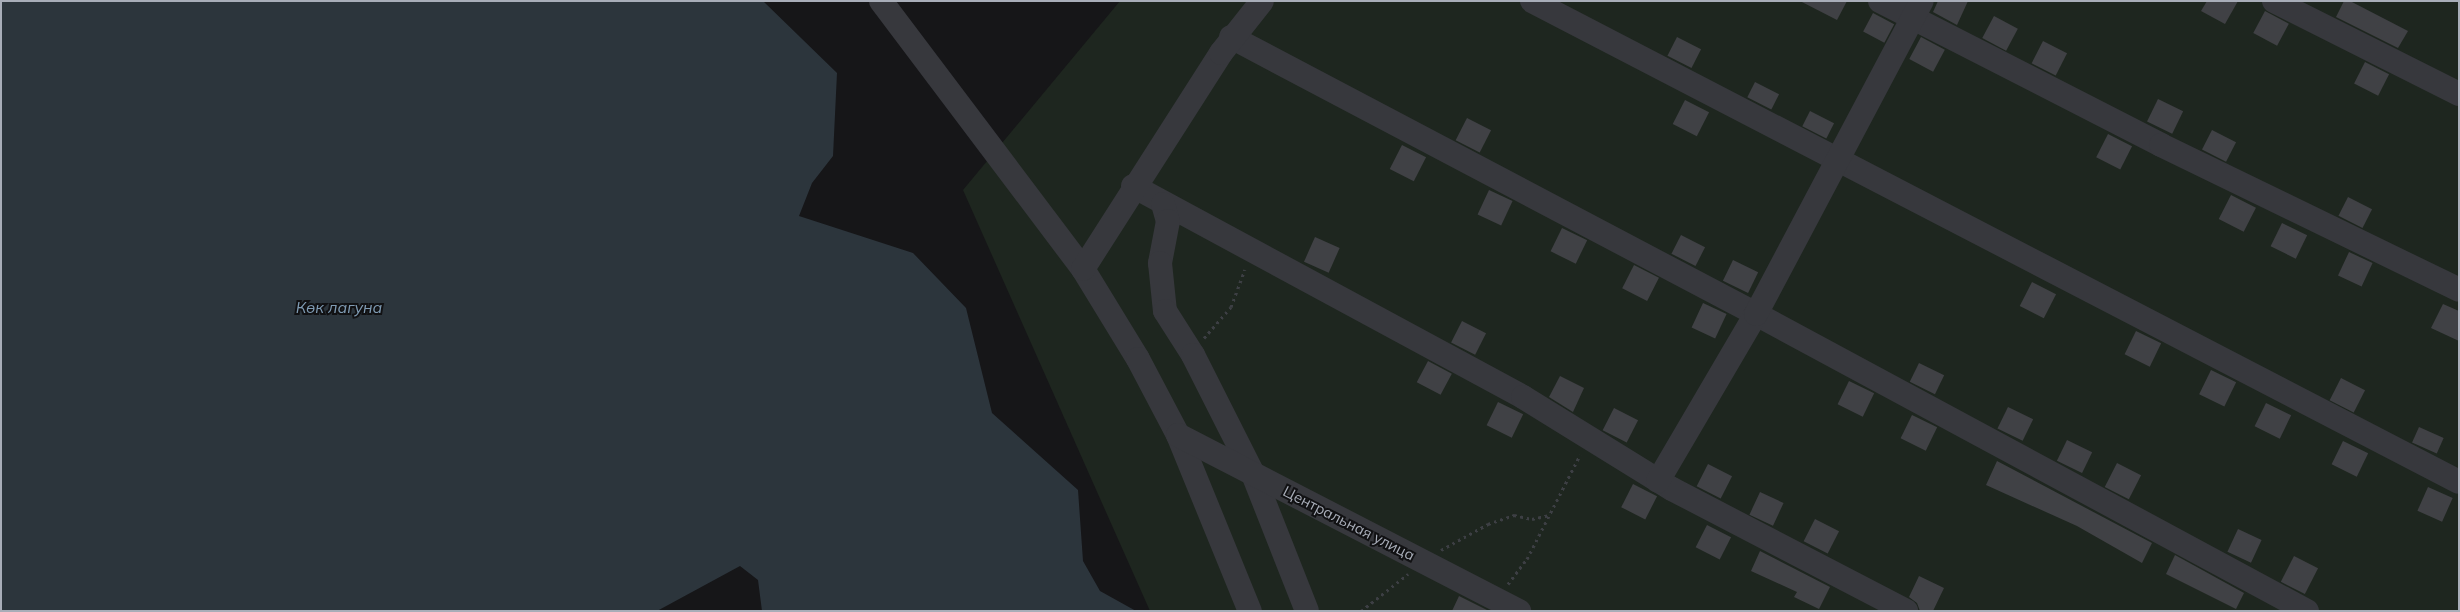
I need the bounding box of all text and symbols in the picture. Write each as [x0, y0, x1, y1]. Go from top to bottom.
water label: Көк лагуна [296, 297, 382, 317]
street label: Центральная улица [1280, 482, 1418, 564]

